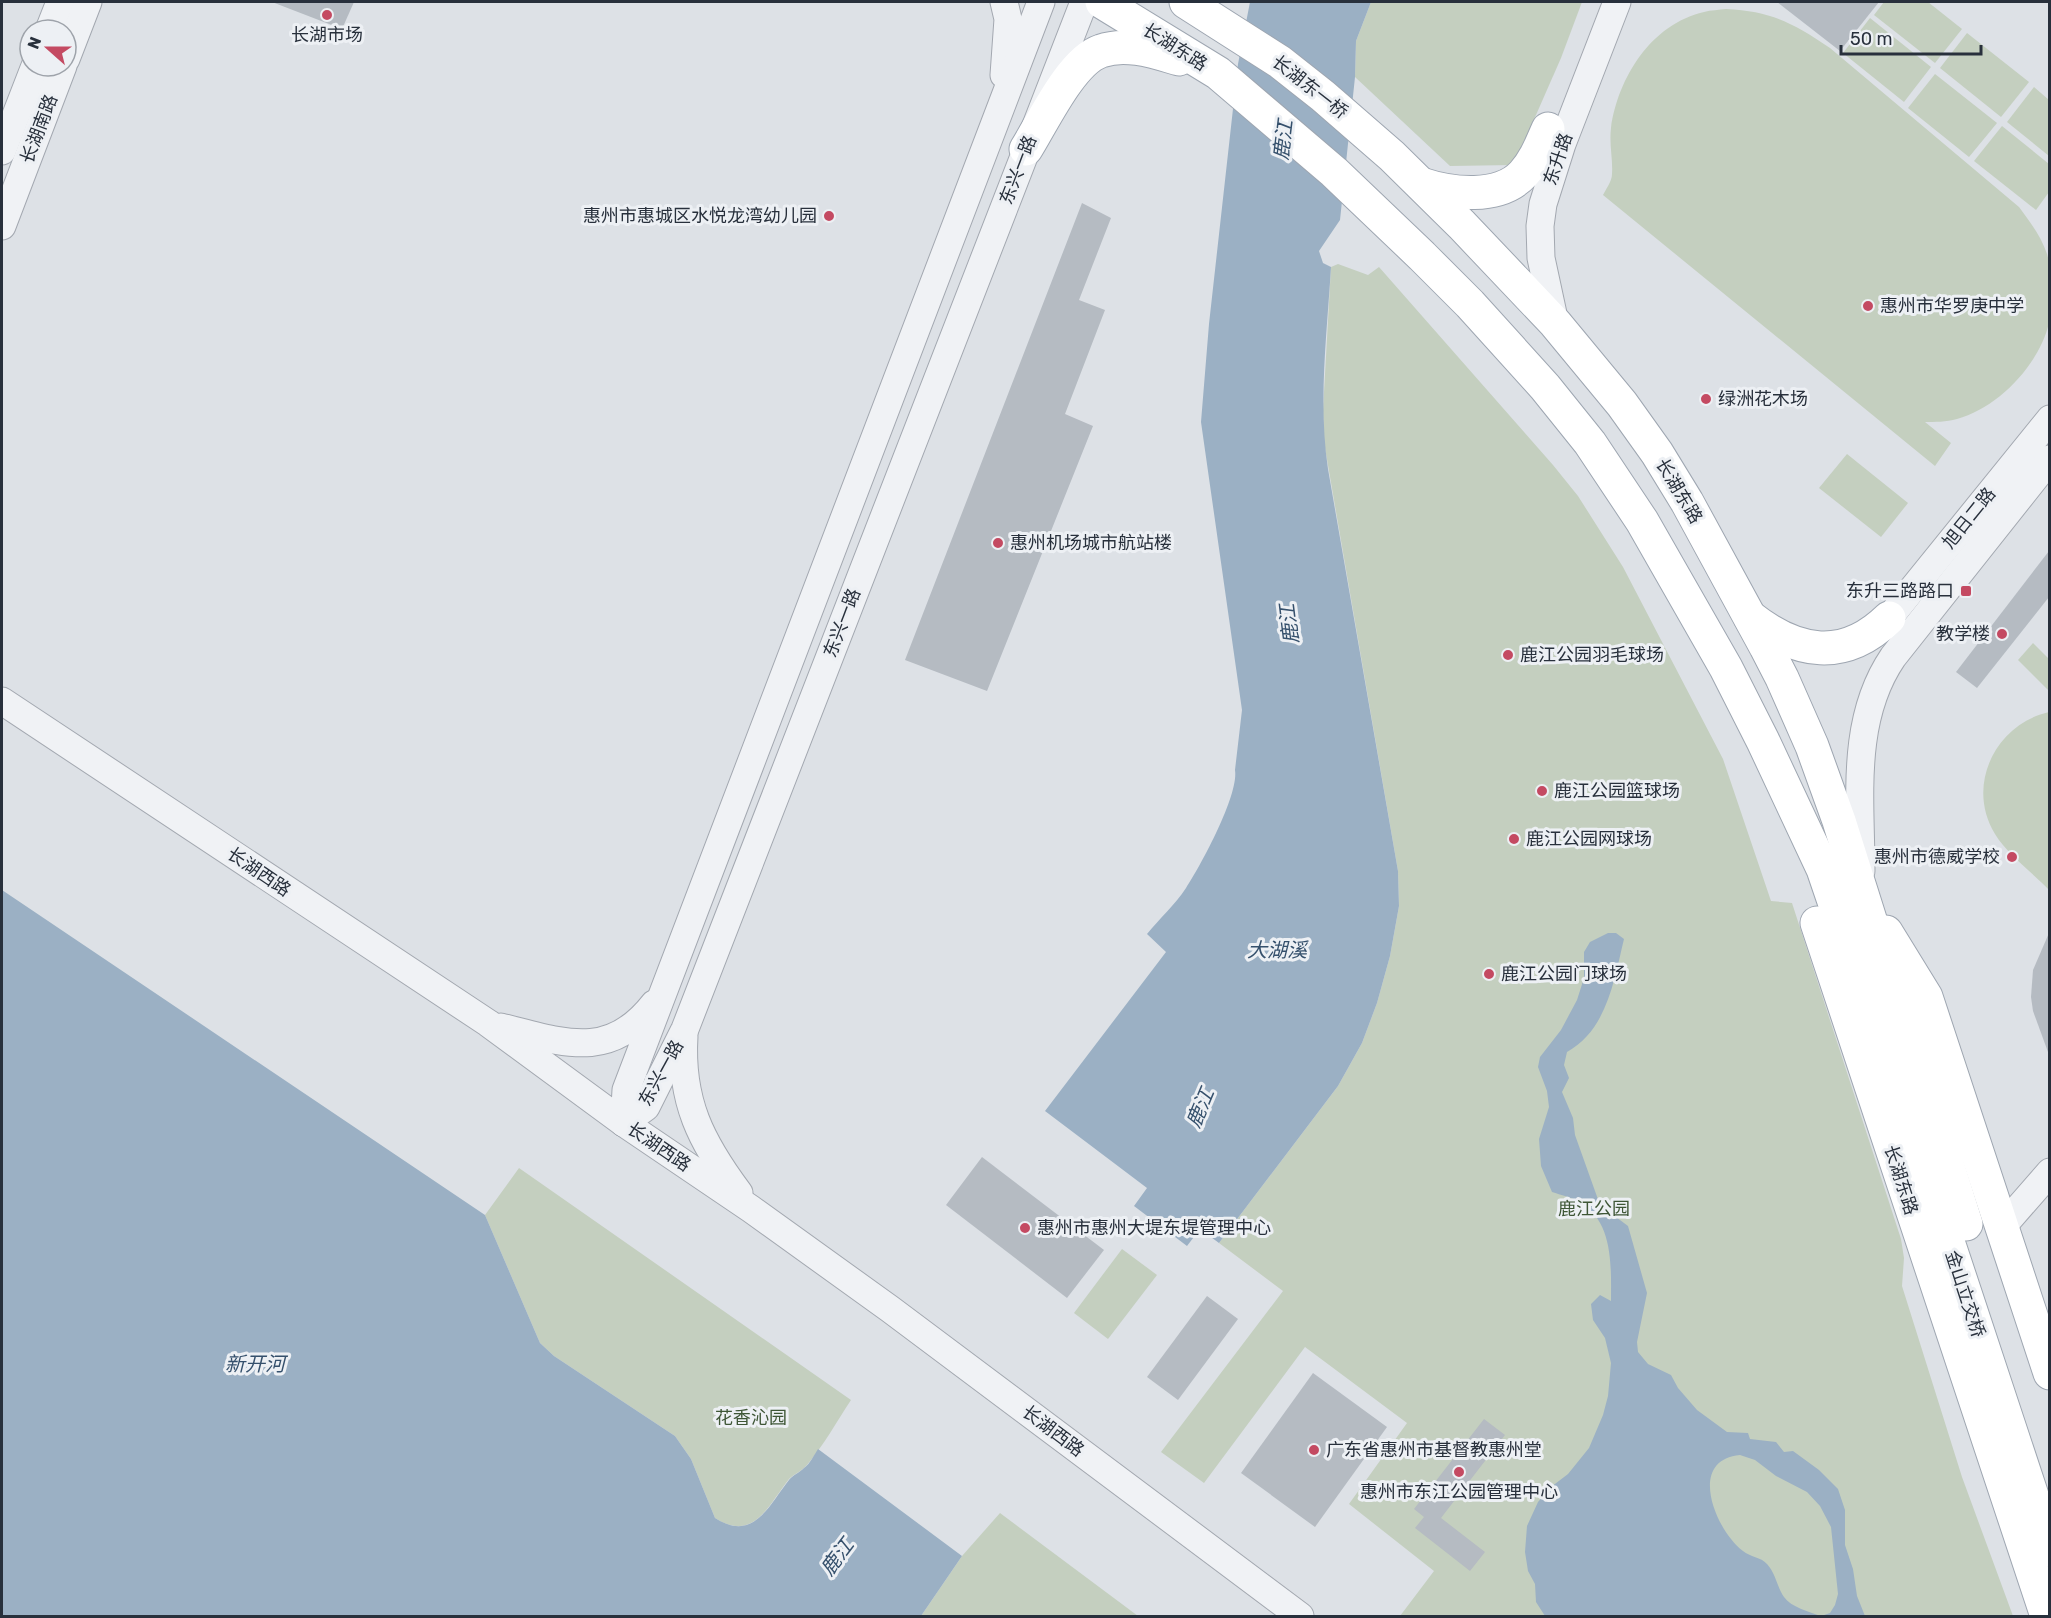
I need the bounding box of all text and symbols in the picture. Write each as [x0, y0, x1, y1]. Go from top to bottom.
marker: 长湖市场 [320, 8, 334, 22]
north arrow [18, 18, 78, 78]
scale bar [1841, 18, 1980, 56]
street label: 长湖东路 [1139, 19, 1211, 75]
place label: 长湖市场 [291, 24, 363, 46]
text: 50 m [1850, 28, 1893, 50]
text: N [24, 34, 45, 52]
street label: 长湖东一桥 [1268, 51, 1352, 123]
street label: 长湖南路 [16, 91, 62, 167]
water label: 鹿江 [1269, 117, 1298, 161]
street label: 东升路 [1539, 130, 1577, 188]
street label: 东兴一路 [995, 132, 1041, 208]
place label: 惠州市惠城区水悦龙湾幼儿园 [583, 205, 817, 227]
marker: 惠州市惠城区水悦龙湾幼儿园 [822, 209, 836, 223]
place label: 惠州市华罗庚中学 [1880, 295, 2024, 317]
marker: 惠州市华罗庚中学 [1861, 299, 1875, 313]
place label: 绿洲花木场 [1718, 388, 1808, 410]
marker: 绿洲花木场 [1699, 392, 1713, 406]
street label: 长湖东路 [1651, 454, 1707, 528]
street label: 旭日二路 [1938, 483, 2000, 553]
place label: 惠州机场城市航站楼 [1010, 532, 1172, 554]
marker: 惠州机场城市航站楼 [991, 536, 1005, 550]
place label: 东升三路路口 [1846, 580, 1954, 602]
marker: 东升三路路口 [1959, 584, 1973, 598]
street label: 东兴一路 [819, 585, 865, 661]
water label: 鹿江 [1274, 601, 1303, 645]
place label: 教学楼 [1936, 623, 1990, 645]
marker: 教学楼 [1995, 627, 2009, 641]
place label: 鹿江公园羽毛球场 [1520, 644, 1664, 666]
marker: 鹿江公园羽毛球场 [1501, 648, 1515, 662]
place label: 鹿江公园篮球场 [1554, 780, 1680, 802]
marker: 鹿江公园篮球场 [1535, 784, 1549, 798]
place label: 鹿江公园网球场 [1526, 828, 1652, 850]
marker: 鹿江公园网球场 [1507, 832, 1521, 846]
street label: 长湖西路 [223, 843, 295, 901]
place label: 惠州市德威学校 [1874, 846, 2000, 868]
marker: 惠州市德威学校 [2005, 850, 2019, 864]
water label: 大湖溪 [1247, 938, 1309, 962]
place label: 鹿江公园门球场 [1501, 963, 1627, 985]
marker: 鹿江公园门球场 [1482, 967, 1496, 981]
street label: 东兴一路 [634, 1036, 688, 1110]
water label: 鹿江 [1181, 1083, 1220, 1131]
street label: 长湖西路 [623, 1118, 695, 1176]
street label: 长湖东路 [1879, 1142, 1923, 1218]
park label: 鹿江公园 [1558, 1198, 1630, 1220]
place label: 惠州市惠州大堤东堤管理中心 [1037, 1217, 1271, 1239]
marker: 惠州市惠州大堤东堤管理中心 [1018, 1221, 1032, 1235]
street label: 金山立交桥 [1941, 1248, 1989, 1340]
water label: 新开河 [225, 1352, 289, 1376]
street label: 长湖西路 [1018, 1401, 1088, 1461]
park label: 花香沁园 [715, 1407, 787, 1429]
place label: 广东省惠州市基督教惠州堂 [1326, 1439, 1542, 1461]
marker: 广东省惠州市基督教惠州堂 [1307, 1443, 1321, 1457]
marker: 惠州市东江公园管理中心 [1452, 1465, 1466, 1479]
place label: 惠州市东江公园管理中心 [1360, 1481, 1558, 1503]
water label: 鹿江 [815, 1532, 860, 1580]

